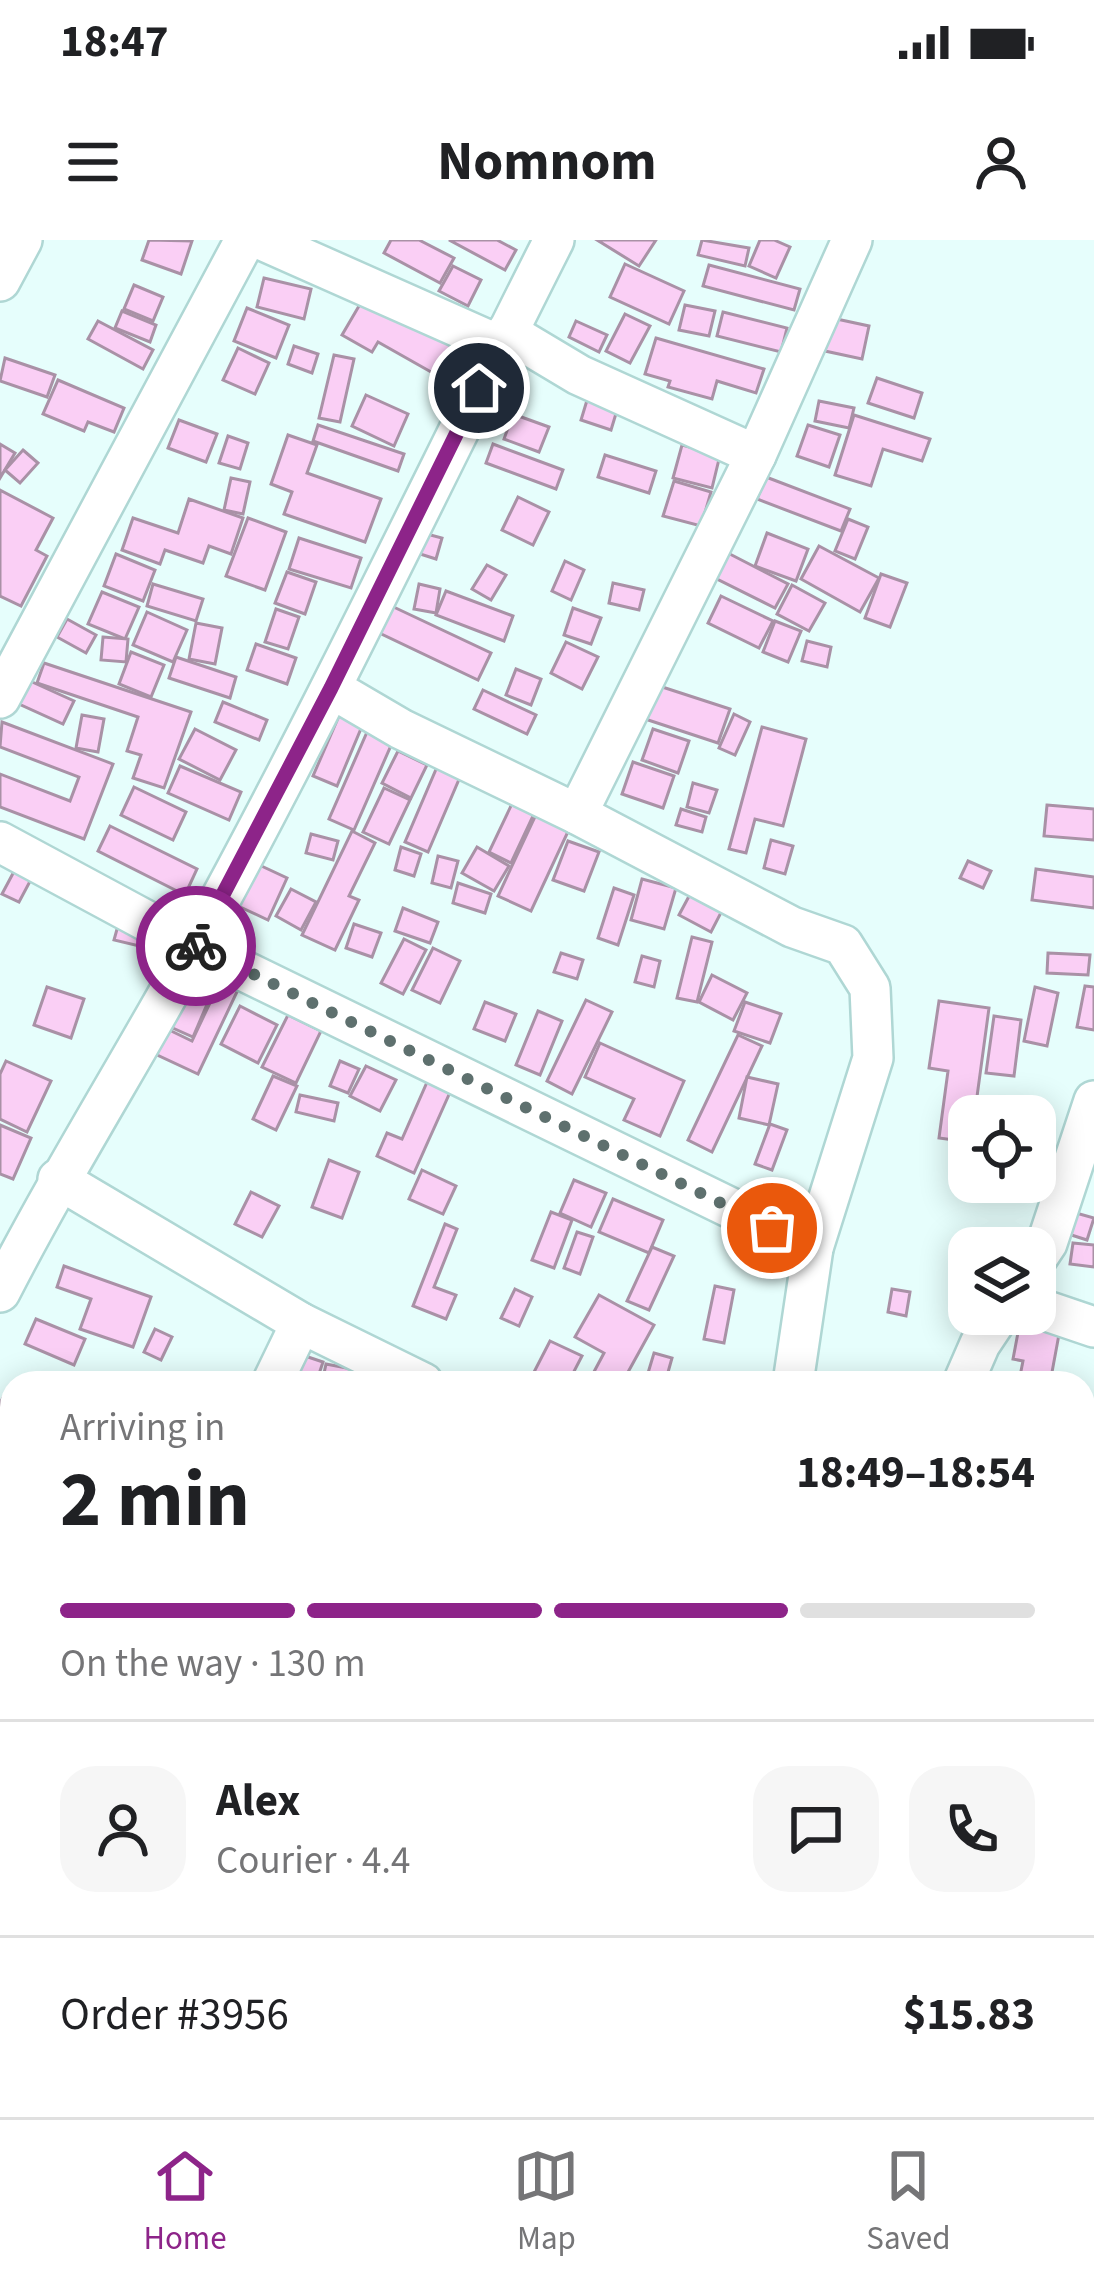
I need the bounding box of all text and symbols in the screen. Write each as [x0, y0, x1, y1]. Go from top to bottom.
text: 18:47 [60, 10, 169, 74]
text: Nomnom [437, 124, 657, 201]
icon: menu [60, 129, 126, 195]
icon: person [968, 129, 1034, 195]
pin [428, 337, 530, 439]
icon: home [446, 355, 512, 421]
courier [136, 886, 256, 1006]
icon: bike [163, 913, 229, 979]
map controls [948, 1095, 1056, 1335]
button: locate [948, 1095, 1056, 1203]
pin [721, 1177, 823, 1279]
icon: bag [739, 1195, 805, 1261]
button: layers [948, 1227, 1056, 1335]
text: Arriving in [60, 1400, 225, 1456]
text: 18:49–18:54 [796, 1441, 1035, 1505]
text: 2 min [60, 1445, 250, 1556]
text: On the way · 130 m [60, 1636, 366, 1692]
button: person [60, 1766, 186, 1892]
button: chat [753, 1766, 879, 1892]
button: phone [909, 1766, 1035, 1892]
text: Alex [216, 1769, 300, 1833]
text: Courier · 4.4 [216, 1833, 410, 1889]
text: Order #3956 [60, 1983, 289, 2047]
text: $15.83 [903, 1983, 1035, 2047]
tab: Home [143, 2143, 227, 2262]
tab: Map [513, 2143, 579, 2262]
tab: Saved [866, 2143, 951, 2262]

